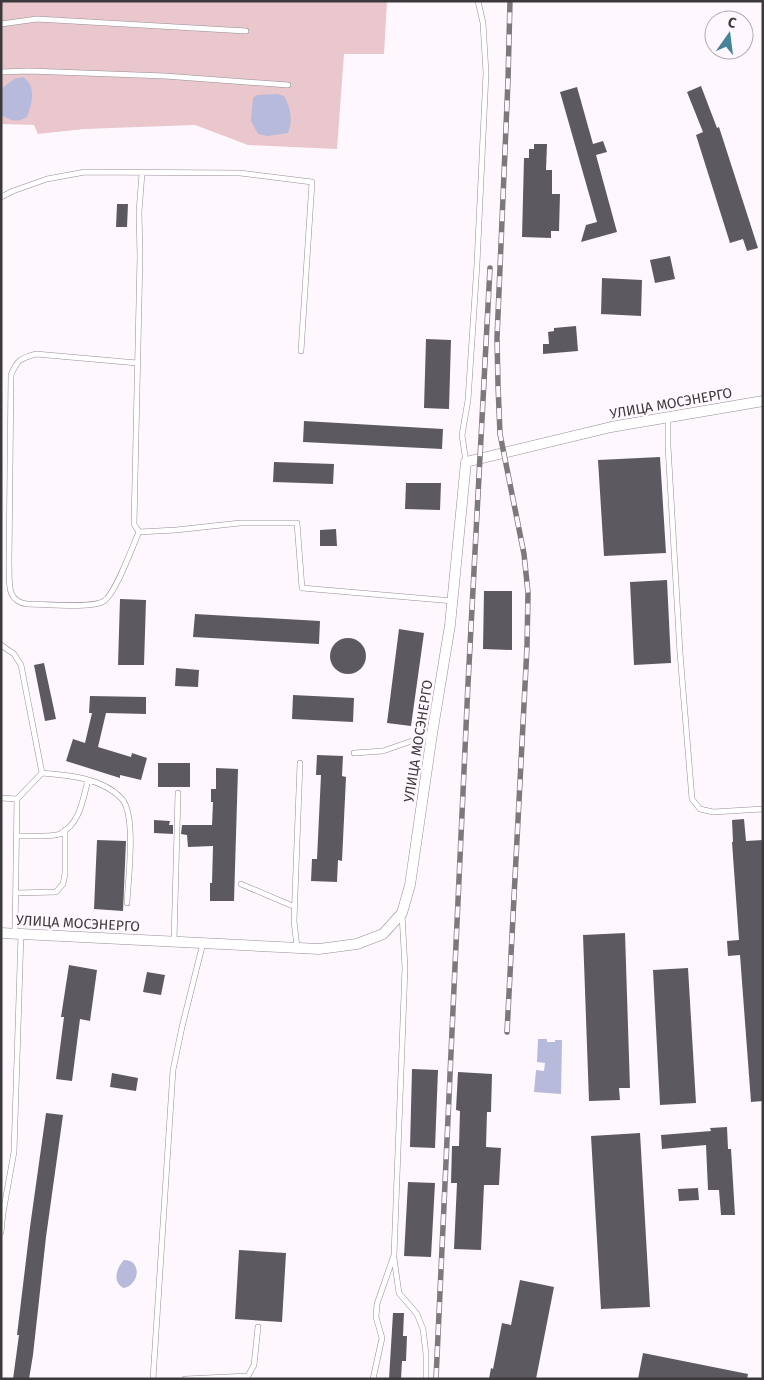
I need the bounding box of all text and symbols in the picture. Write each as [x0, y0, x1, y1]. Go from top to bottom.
north arrow [704, 10, 754, 60]
text: С [726, 14, 738, 32]
street label: УЛИЦА МОСЭНЕРГО [609, 384, 734, 423]
street label: УЛИЦА МОСЭНЕРГО [400, 679, 437, 804]
street label: УЛИЦА МОСЭНЕРГО [16, 912, 140, 935]

